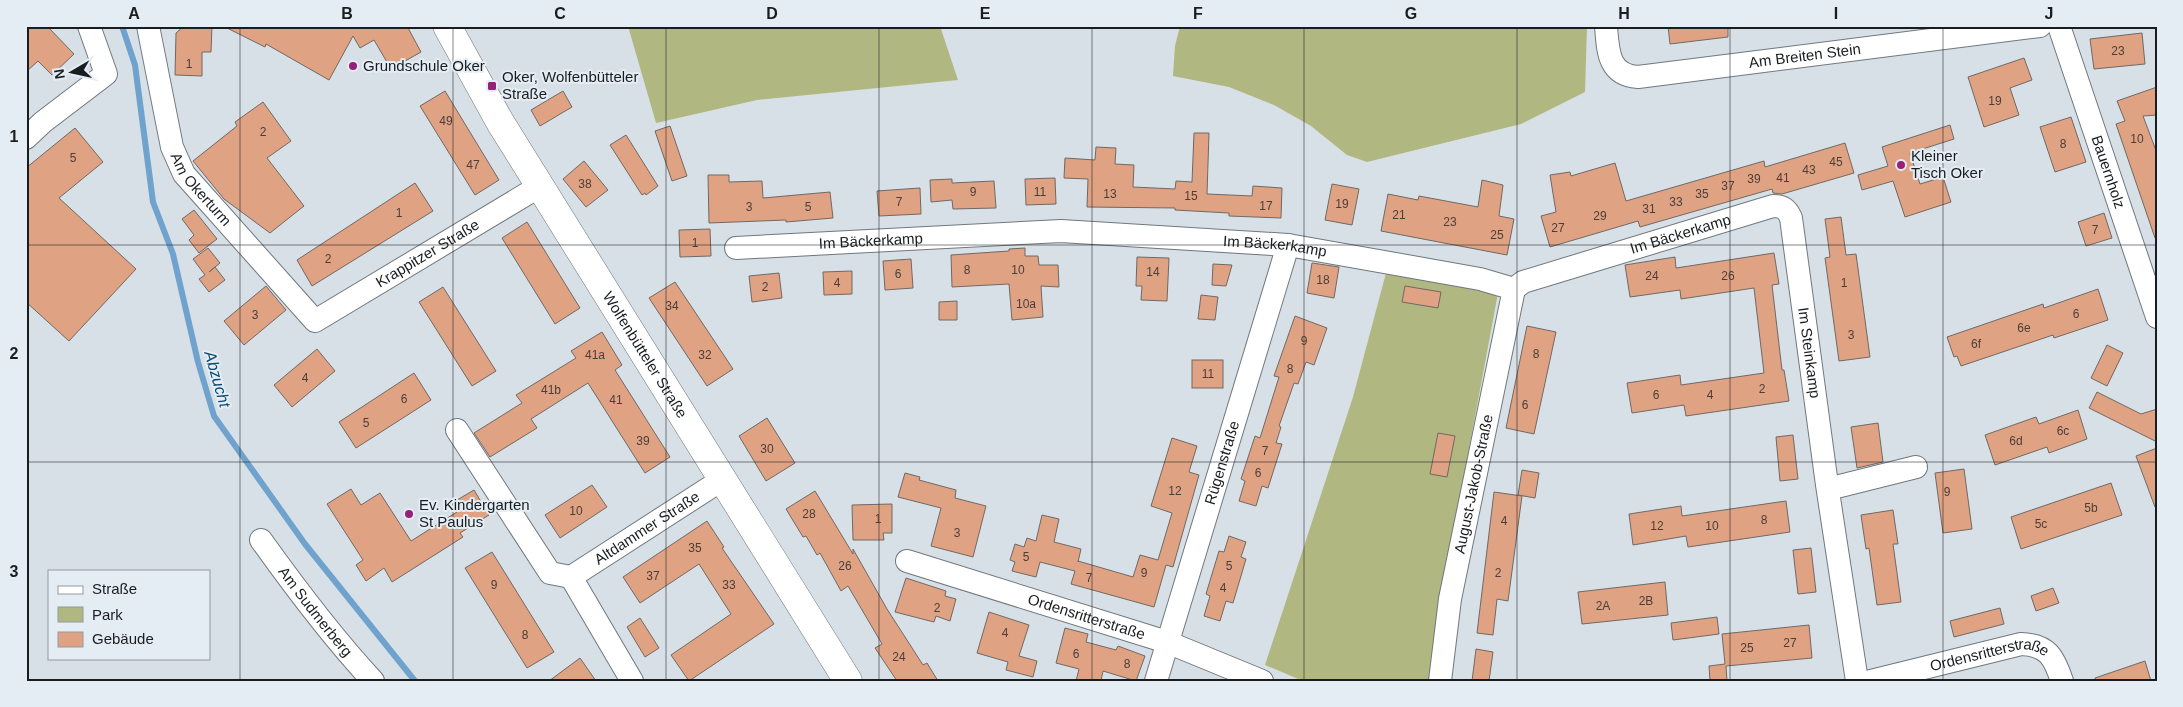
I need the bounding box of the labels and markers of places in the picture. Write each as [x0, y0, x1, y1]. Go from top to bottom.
place label: Grundschule Oker [363, 57, 485, 74]
marker: Grundschule Oker [347, 60, 359, 72]
place label: Oker, Wolfenbütteler Straße [502, 68, 638, 102]
marker: Oker, Wolfenbütteler Straße [486, 80, 498, 92]
place label: Kleiner Tisch Oker [1911, 147, 1983, 181]
marker: Kleiner Tisch Oker [1895, 159, 1907, 171]
place label: Ev. Kindergarten St Paulus [419, 496, 530, 530]
marker: Ev. Kindergarten St Paulus [403, 508, 415, 520]

